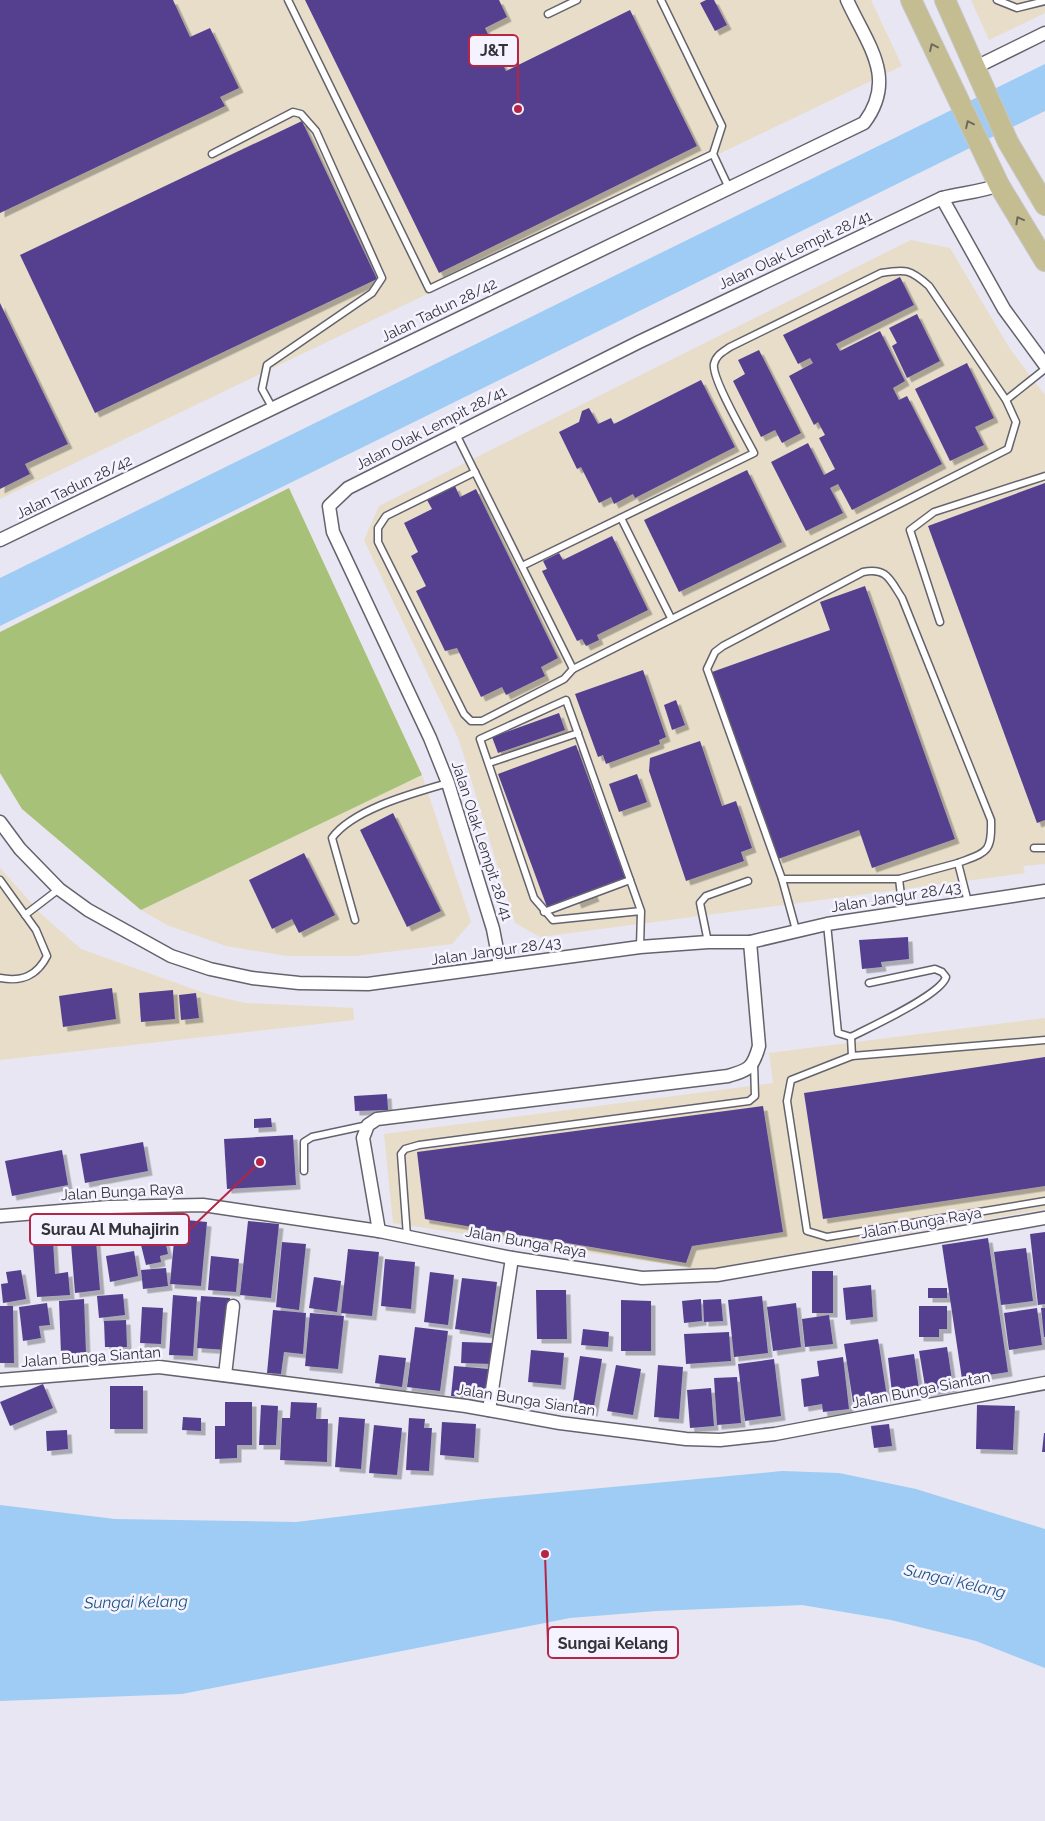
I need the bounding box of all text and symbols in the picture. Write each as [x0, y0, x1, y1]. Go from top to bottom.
callout: J&T [469, 35, 518, 66]
text: J&T [480, 41, 508, 60]
one-way arrow [928, 43, 939, 52]
one-way arrow [965, 120, 975, 129]
street label: Jalan Olak Lempit 28/41 [716, 206, 875, 293]
one-way arrow [1015, 216, 1025, 225]
street label: Jalan Tadun 28/42 [378, 274, 500, 346]
street label: Jalan Olak Lempit 28/41 [353, 382, 510, 474]
street label: Jalan Tadun 28/42 [13, 451, 135, 523]
street label: Jalan Olak Lempit 28/41 [448, 759, 517, 924]
street label: Jalan Jangur 28/43 [830, 878, 962, 916]
street label: Jalan Jangur 28/43 [430, 933, 562, 969]
street label: Jalan Bunga Raya [60, 1180, 184, 1204]
street label: Jalan Bunga Raya [859, 1203, 983, 1243]
callout: Surau Al Muhajirin [30, 1214, 189, 1245]
text: Surau Al Muhajirin [41, 1220, 179, 1239]
street label: Jalan Bunga Raya [464, 1222, 588, 1262]
street label: Jalan Bunga Siantan [20, 1343, 162, 1371]
street label: Jalan Bunga Siantan [850, 1368, 992, 1412]
street label: Jalan Bunga Siantan [455, 1380, 597, 1420]
water label: Sungai Kelang [901, 1560, 1008, 1602]
water label: Sungai Kelang [83, 1592, 189, 1612]
callout: Sungai Kelang [548, 1627, 678, 1658]
text: Sungai Kelang [558, 1634, 668, 1653]

